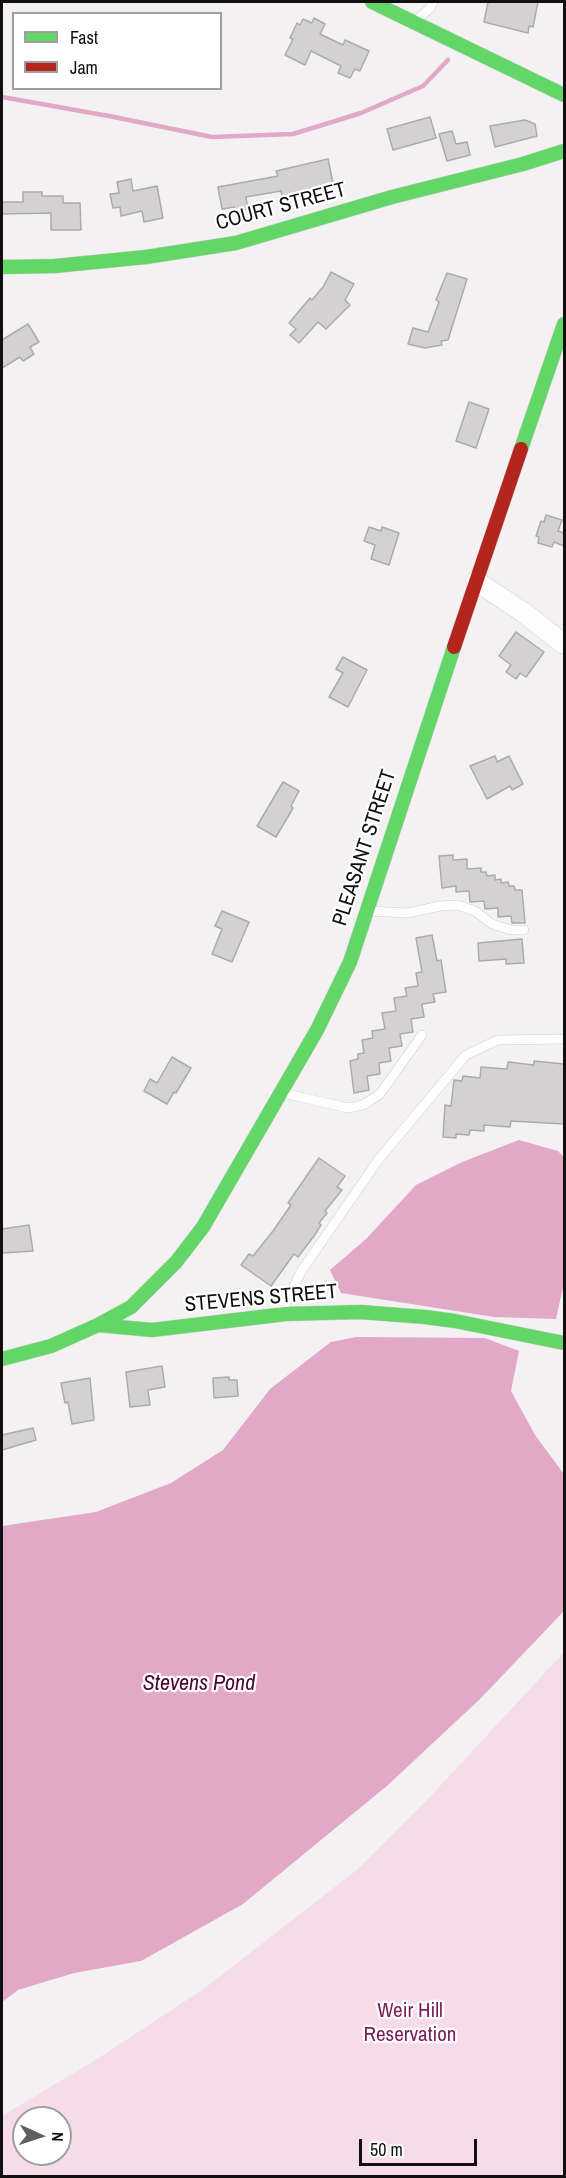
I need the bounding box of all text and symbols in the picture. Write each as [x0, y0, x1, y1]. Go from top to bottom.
legend [12, 12, 222, 90]
text: Fast [70, 25, 98, 50]
text: Jam [70, 55, 98, 80]
street label: COURT STREET [213, 178, 349, 236]
street label: PLEASANT STREET [328, 767, 402, 929]
street label: STEVENS STREET [184, 1280, 338, 1318]
water label: Stevens Pond [143, 1671, 255, 1697]
park label: Weir Hill Reservation [364, 1998, 456, 2048]
north arrow [12, 2106, 72, 2166]
scale bar [362, 2127, 480, 2165]
text: N [47, 2132, 69, 2142]
text: 50 m [370, 2137, 403, 2162]

